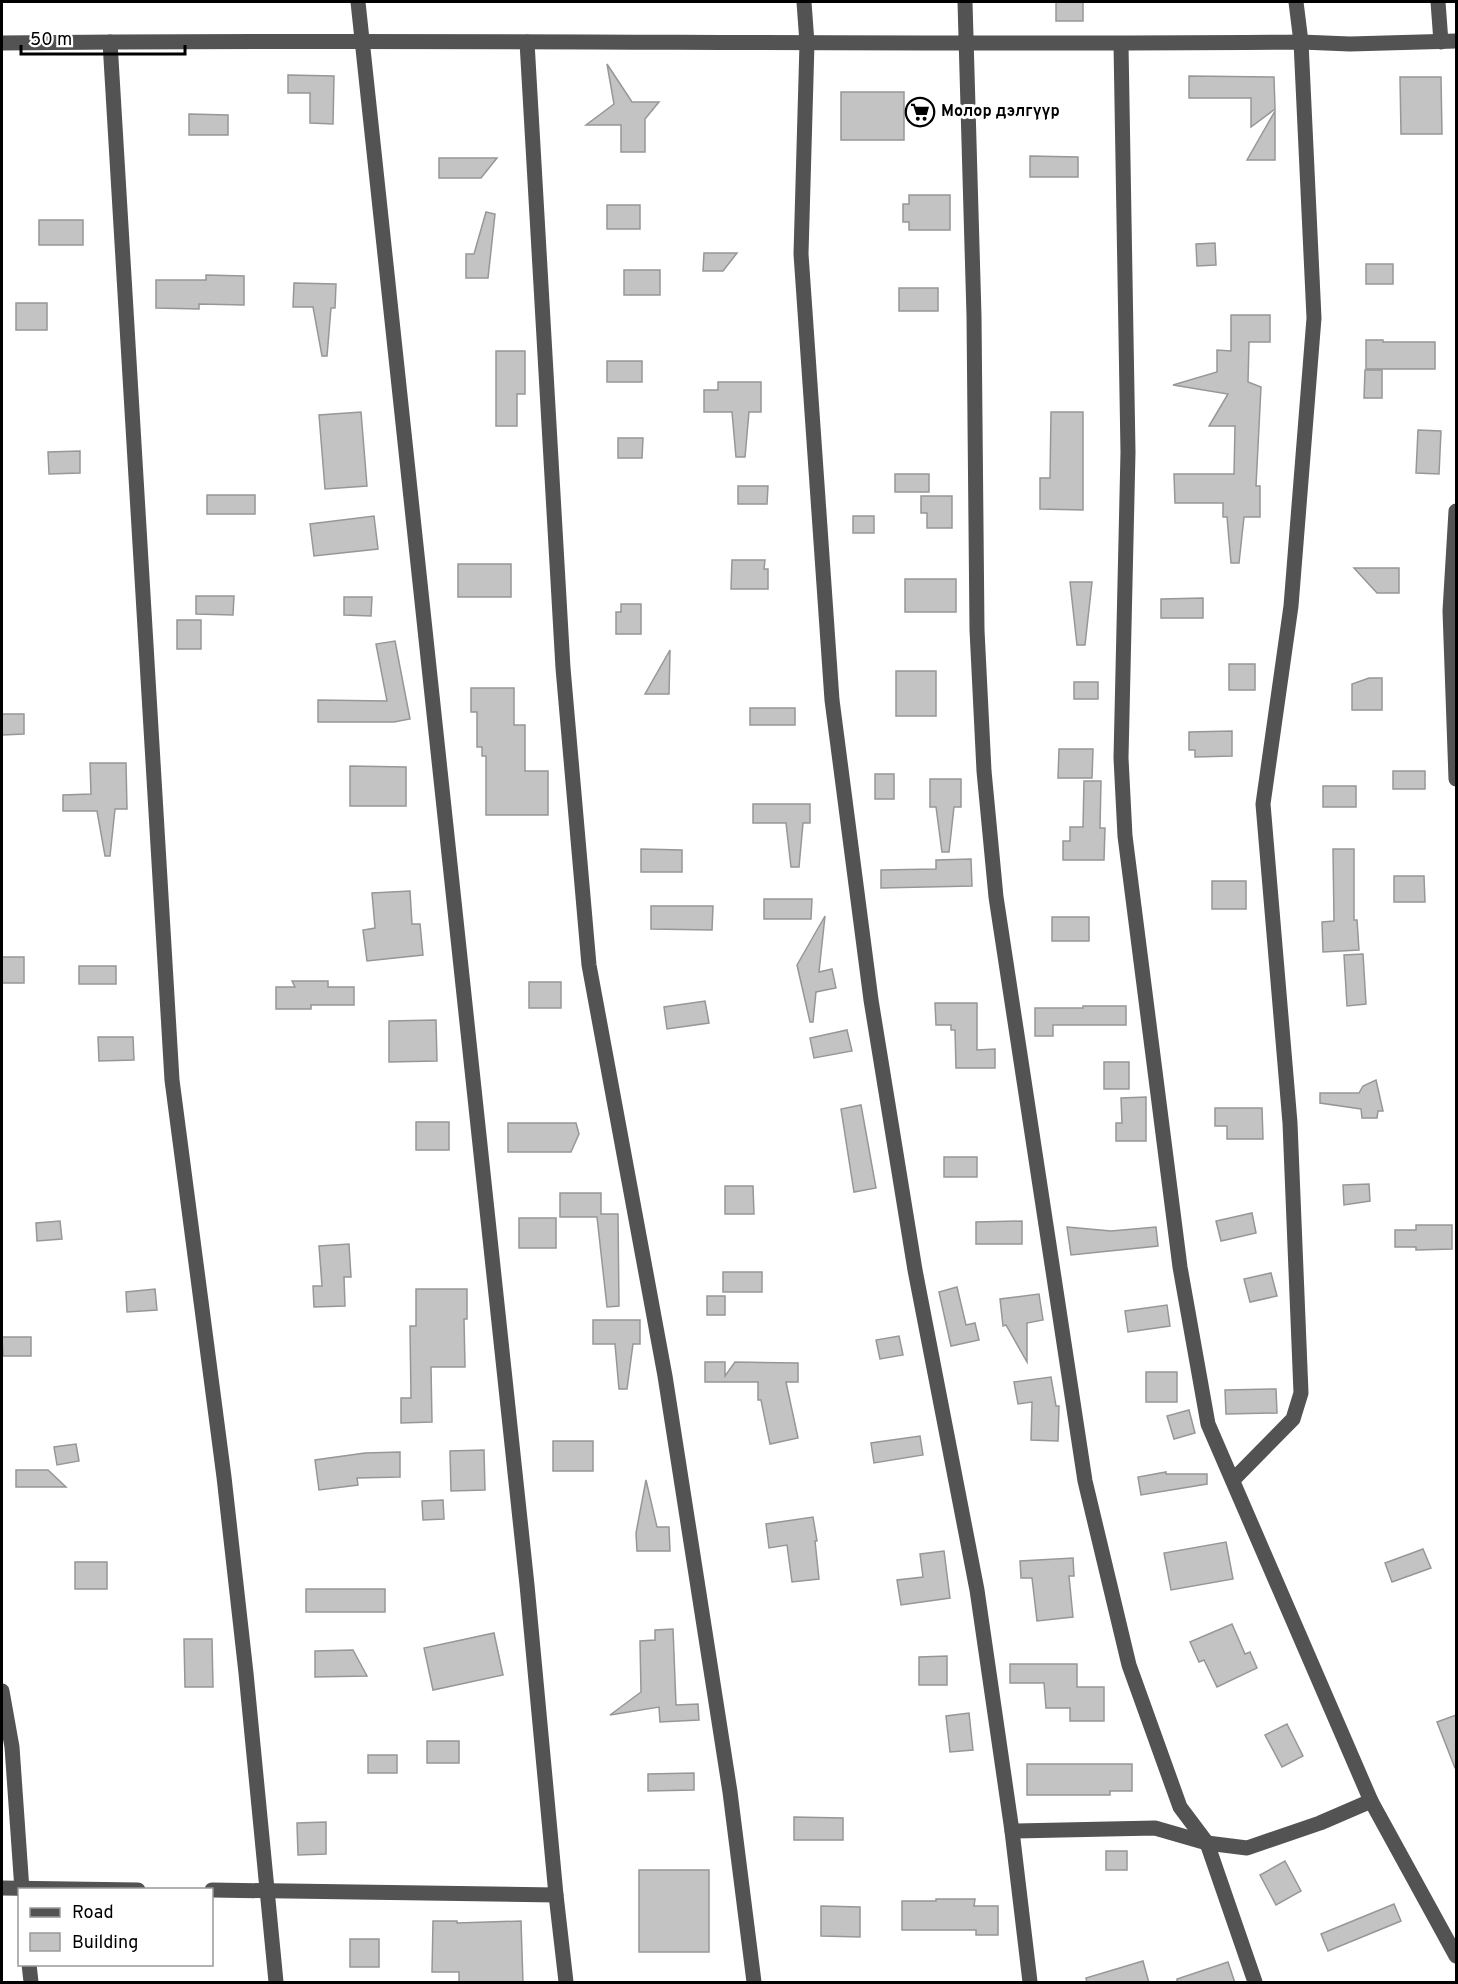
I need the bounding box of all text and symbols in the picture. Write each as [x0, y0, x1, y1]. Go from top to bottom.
scale bar [21, 18, 184, 56]
text: 50 m [30, 29, 72, 52]
supermarket icon: Молор дэлгүүр [904, 96, 936, 128]
place label: Молор дэлгүүр [941, 102, 1060, 122]
legend [18, 1888, 213, 1966]
text: Road [72, 1902, 114, 1925]
text: Building [72, 1932, 138, 1955]

